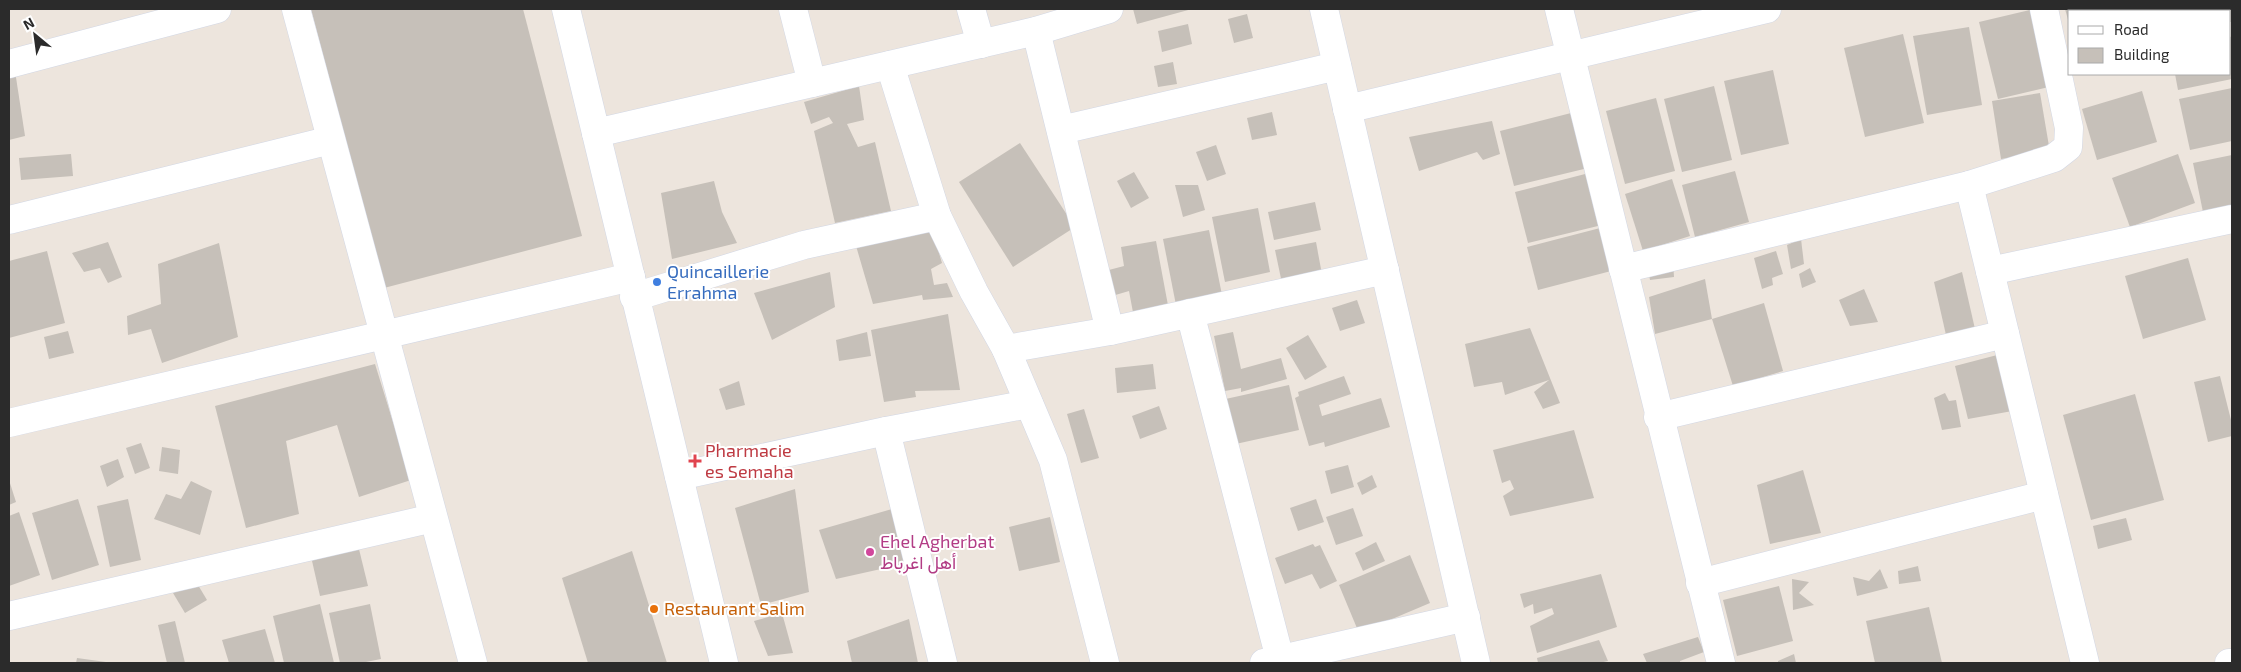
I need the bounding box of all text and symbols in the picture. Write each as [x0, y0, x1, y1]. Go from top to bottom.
north arrow [10, 10, 60, 60]
legend [2068, 10, 2231, 75]
text: N [20, 13, 37, 33]
text: Road [2114, 20, 2149, 38]
text: Building [2114, 45, 2170, 63]
place label: Quincaillerie Errahma [667, 260, 769, 303]
marker: Quincaillerie Errahma [651, 276, 663, 288]
place label: Pharmacie es Semaha [705, 439, 794, 482]
marker: Pharmacie es Semaha [689, 455, 701, 467]
place label: Ehel Agherbat أهل اغرباط [880, 530, 994, 574]
marker: Ehel Agherbat أهل اغرباط [864, 546, 876, 558]
place label: Restaurant Salim [664, 597, 805, 619]
marker: Restaurant Salim [648, 603, 660, 615]

